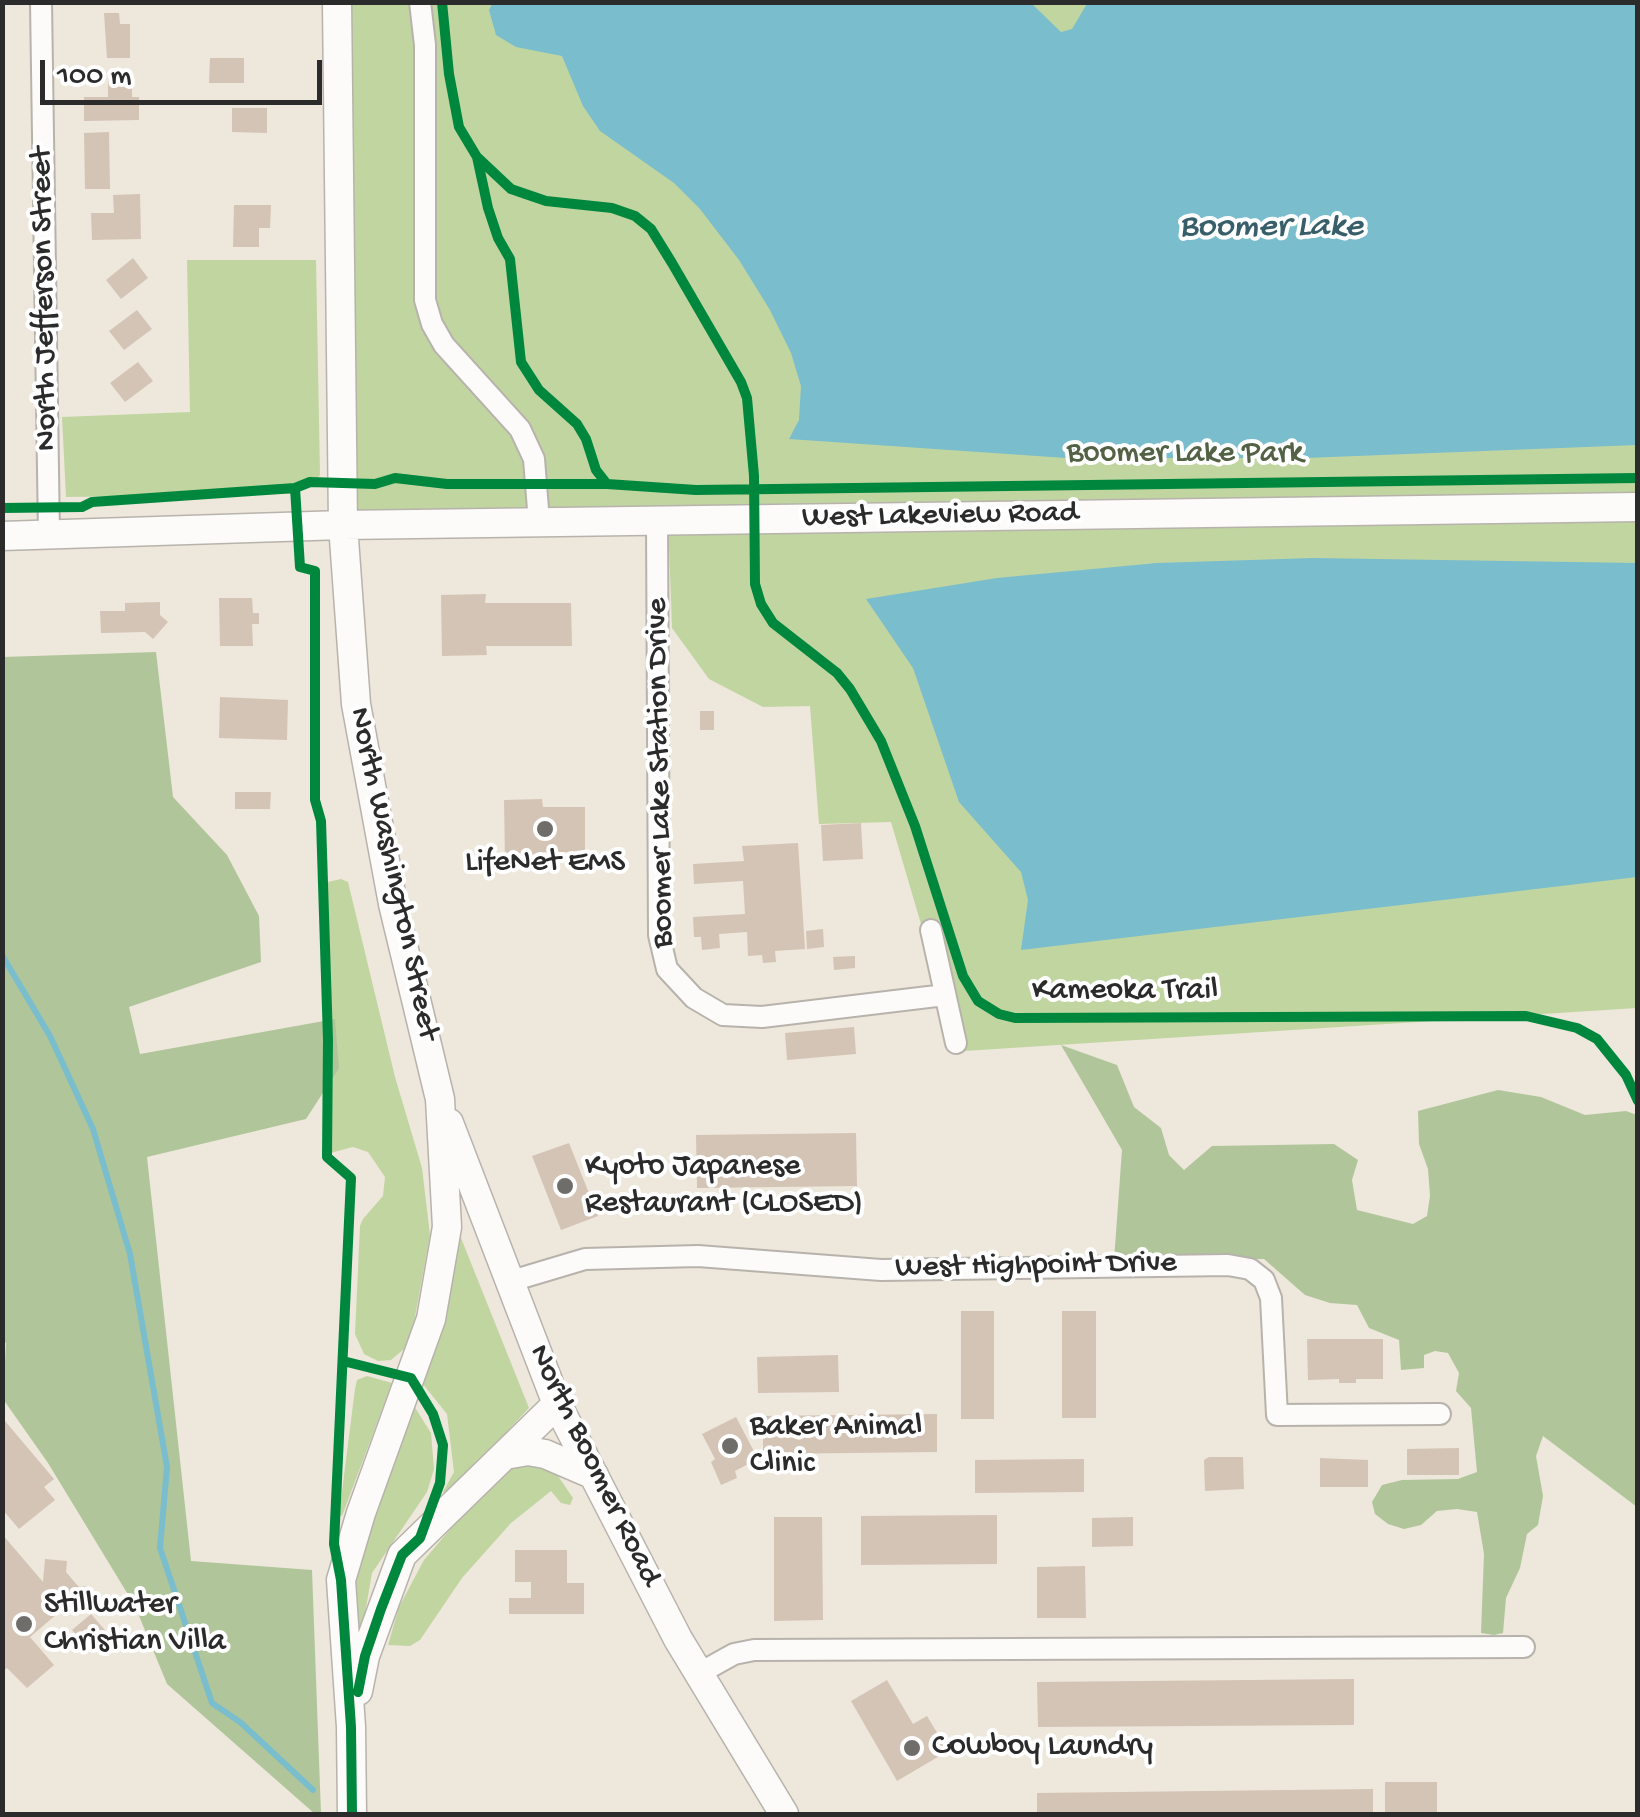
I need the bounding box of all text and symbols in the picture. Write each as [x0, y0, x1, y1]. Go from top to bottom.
scale bar [45, 40, 328, 102]
text: 100 m [57, 60, 132, 95]
street label: North Jefferson Street [24, 147, 68, 451]
water label: Boomer Lake [1179, 208, 1363, 250]
park label: Boomer Lake Park [1067, 436, 1303, 474]
street label: West Lakeview Road [802, 495, 1078, 539]
street label: Boomer Lake Station Drive [640, 598, 684, 948]
street label: North Washington Street [338, 704, 446, 1044]
marker: LifeNet EMS [534, 818, 556, 840]
place label: LifeNet EMS [465, 845, 625, 883]
street label: Kameoka Trail [1032, 973, 1218, 1011]
place label: Kyoto Japanese Restaurant (CLOSED) [585, 1149, 863, 1224]
marker: Kyoto Japanese Restaurant (CLOSED) [554, 1175, 576, 1197]
street label: West Highpoint Drive [895, 1245, 1177, 1289]
street label: North Boomer Road [518, 1339, 668, 1593]
place label: Baker Animal Clinic [750, 1409, 922, 1484]
marker: Baker Animal Clinic [719, 1435, 741, 1457]
place label: Stillwater Christian Villa [44, 1587, 226, 1662]
marker: Stillwater Christian Villa [13, 1613, 35, 1635]
place label: Cowboy Laundry [932, 1729, 1153, 1767]
marker: Cowboy Laundry [901, 1737, 923, 1759]

